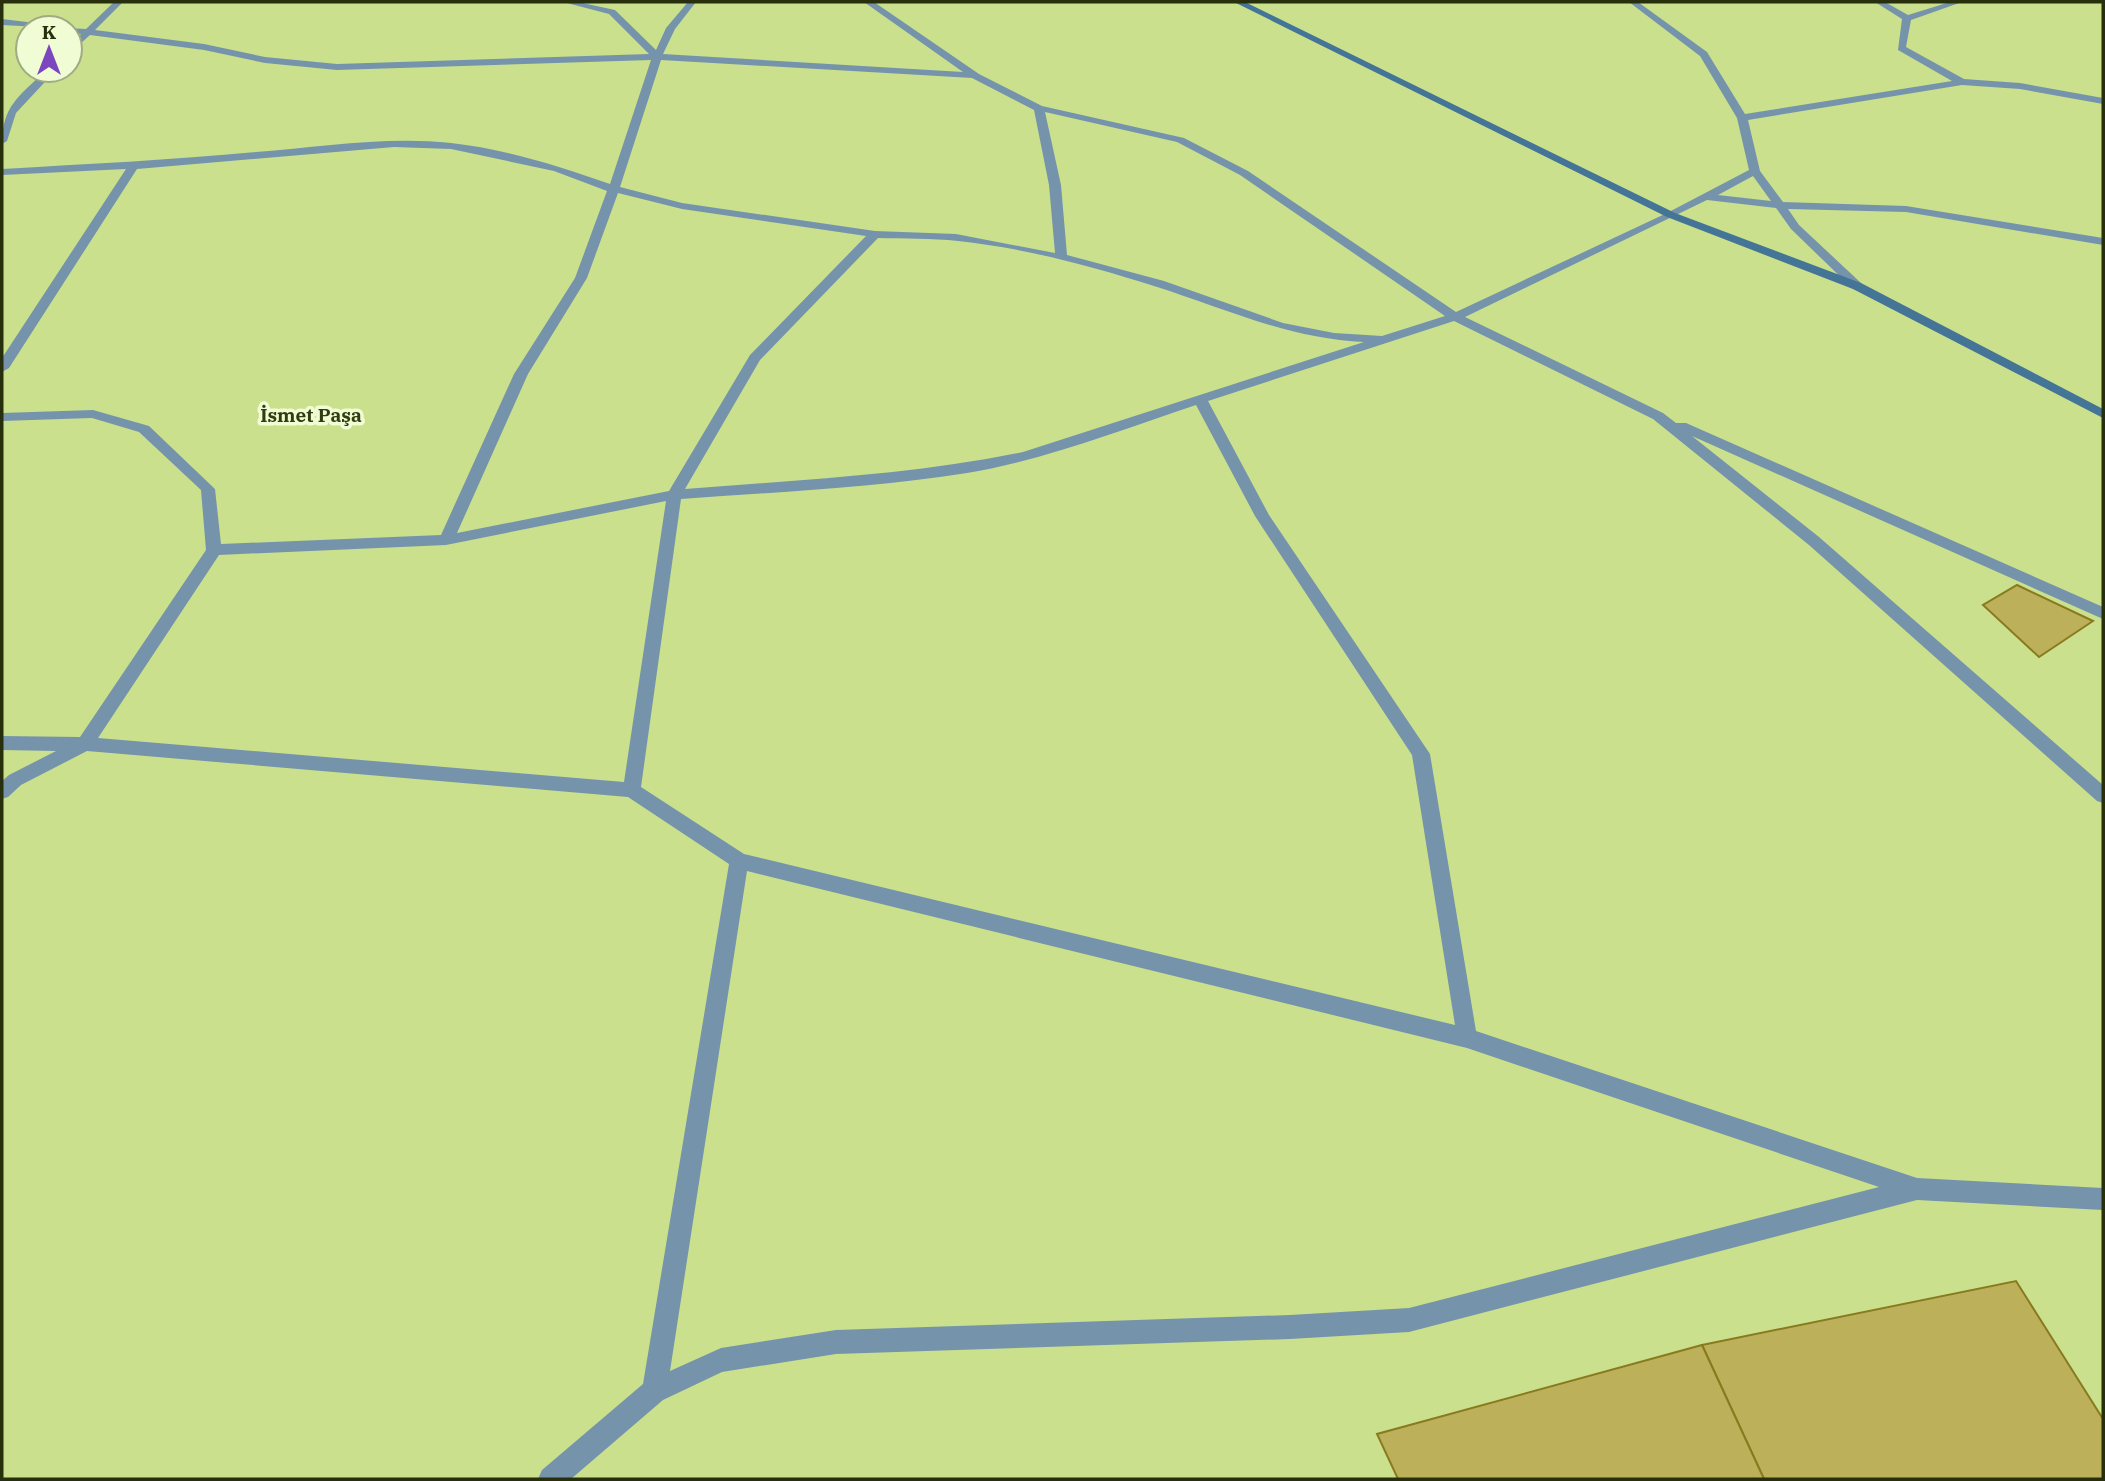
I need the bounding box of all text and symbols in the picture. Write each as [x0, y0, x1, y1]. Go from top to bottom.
north arrow [14, 14, 84, 84]
text: K [42, 20, 57, 44]
district label: İsmet Paşa [260, 403, 362, 427]

